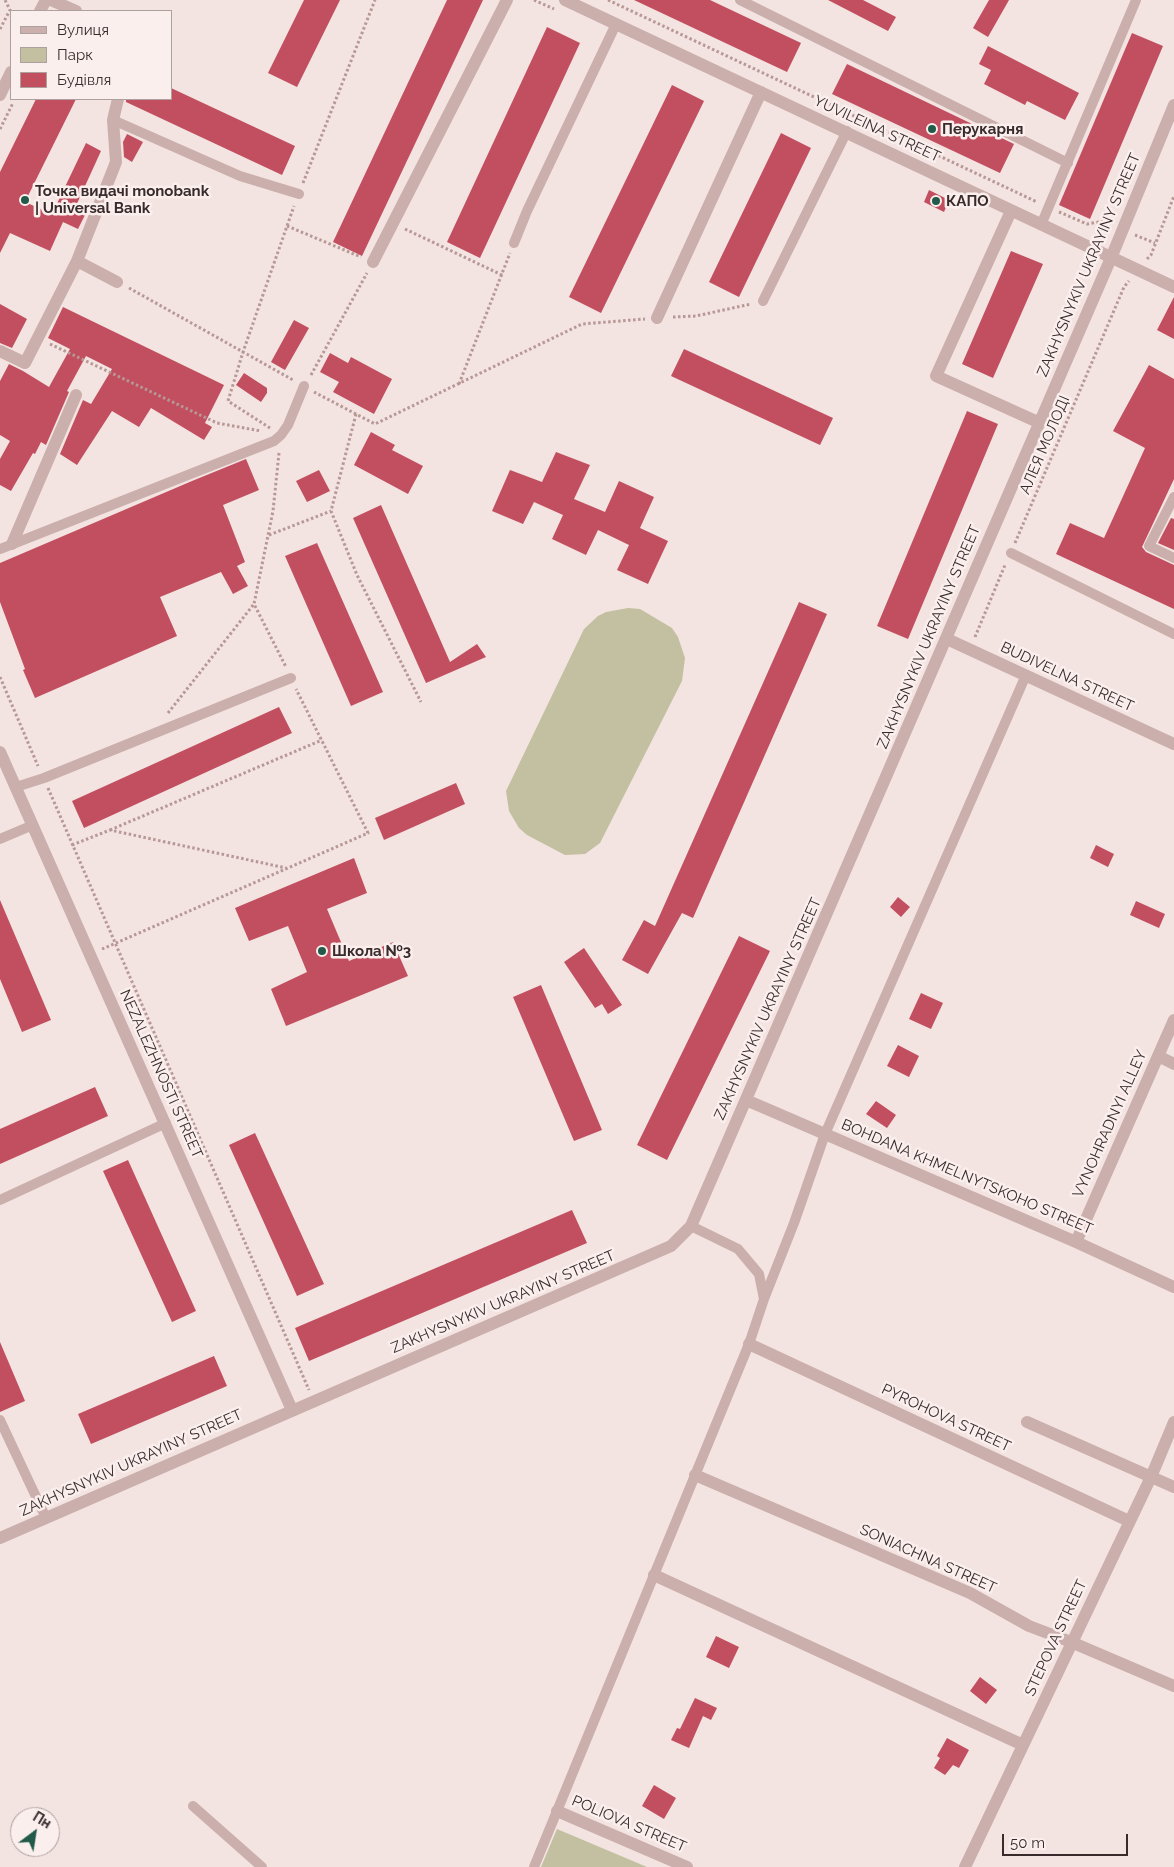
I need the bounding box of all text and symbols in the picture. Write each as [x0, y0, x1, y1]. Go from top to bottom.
legend [10, 10, 172, 100]
text: Вулиця [57, 21, 109, 39]
text: Парк [57, 46, 93, 64]
text: Будівля [57, 71, 111, 89]
street label: YUVILEINA STREET [811, 92, 943, 166]
place label: Перукарня [942, 120, 1023, 138]
marker: Перукарня [926, 123, 938, 135]
street label: ZAKHYSNYKIV UKRAYINY STREET [1034, 150, 1144, 380]
place label: Точка видачі monobank | Universal Bank [35, 182, 209, 217]
place label: КАПО [946, 192, 989, 210]
marker: Точка видачі monobank | Universal Bank [19, 194, 31, 206]
marker: КАПО [930, 195, 942, 207]
street label: АЛЕЯ МОЛОДІ [1016, 393, 1074, 497]
street label: ZAKHYSNYKIV UKRAYINY STREET [874, 522, 984, 752]
street label: BUDIVELNA STREET [998, 638, 1136, 716]
street label: ZAKHYSNYKIV UKRAYINY STREET [711, 895, 825, 1123]
place label: Школа №3 [332, 942, 411, 960]
marker: Школа №3 [316, 945, 328, 957]
street label: NEZALEZHNOSTI STREET [116, 987, 206, 1161]
street label: VYNOHRADNYI ALLEY [1069, 1047, 1151, 1201]
street label: BOHDANA KHMELNYTSKOHO STREET [838, 1116, 1096, 1238]
street label: ZAKHYSNYKIV UKRAYINY STREET [388, 1247, 618, 1357]
street label: PYROHOVA STREET [878, 1380, 1014, 1456]
street label: ZAKHYSNYKIV UKRAYINY STREET [17, 1406, 245, 1520]
street label: SONIACHNA STREET [857, 1521, 999, 1597]
street label: STEPOVA STREET [1021, 1577, 1091, 1699]
street label: POLIOVA STREET [569, 1792, 689, 1856]
north arrow [10, 1807, 60, 1857]
text: Пн [30, 1808, 54, 1832]
scale bar [1004, 1824, 1130, 1856]
text: 50 m [1010, 1834, 1045, 1852]

